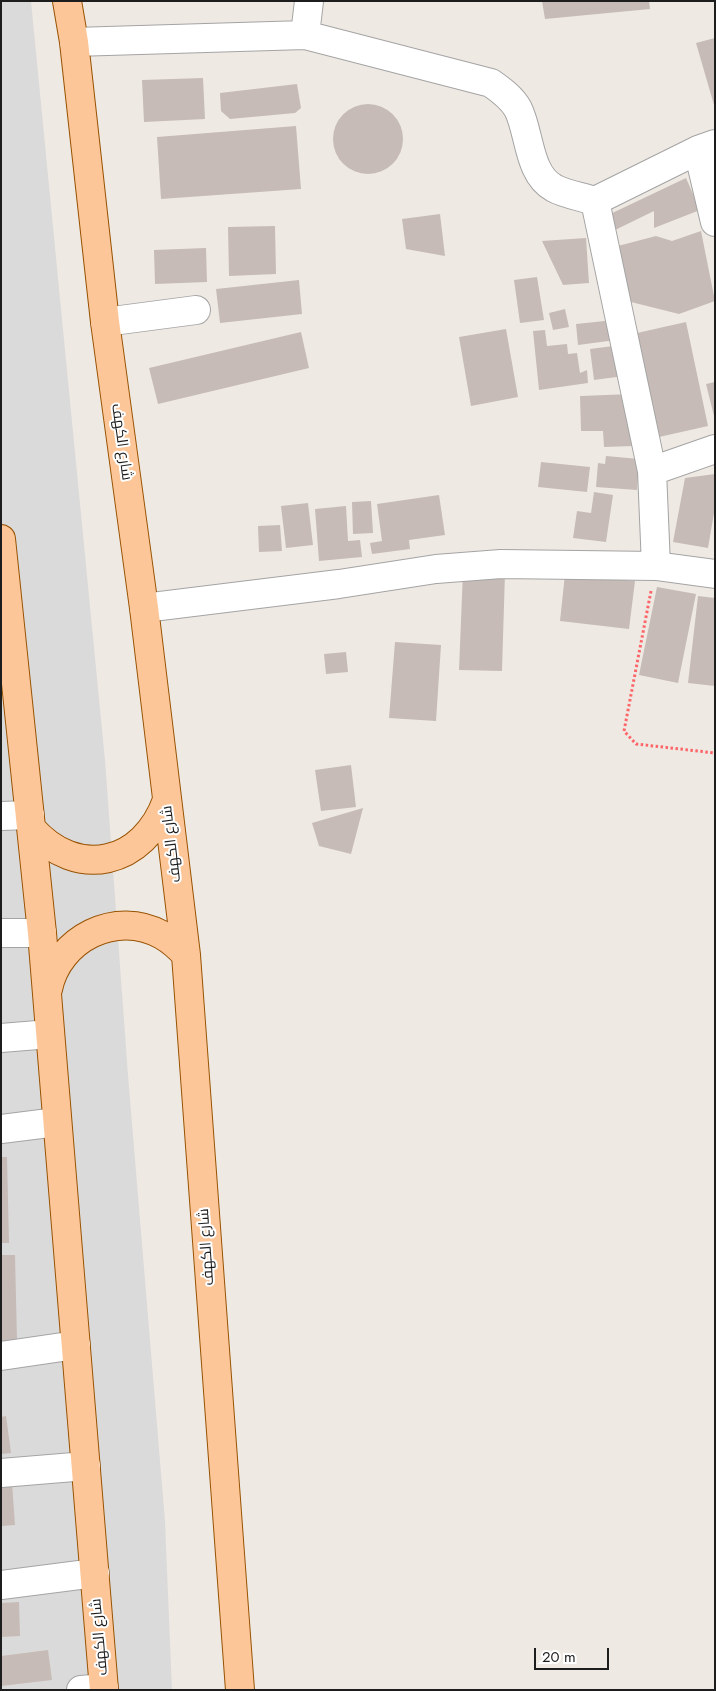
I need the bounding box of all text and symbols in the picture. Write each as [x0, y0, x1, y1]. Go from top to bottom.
street label: شارع الكهف [107, 402, 135, 482]
street label: شارع الكهف [158, 805, 186, 883]
street label: شارع الكهف [195, 1208, 219, 1286]
street label: شارع الكهف [88, 1598, 112, 1676]
scale bar [536, 1638, 611, 1670]
text: 20 m [542, 1646, 576, 1668]

